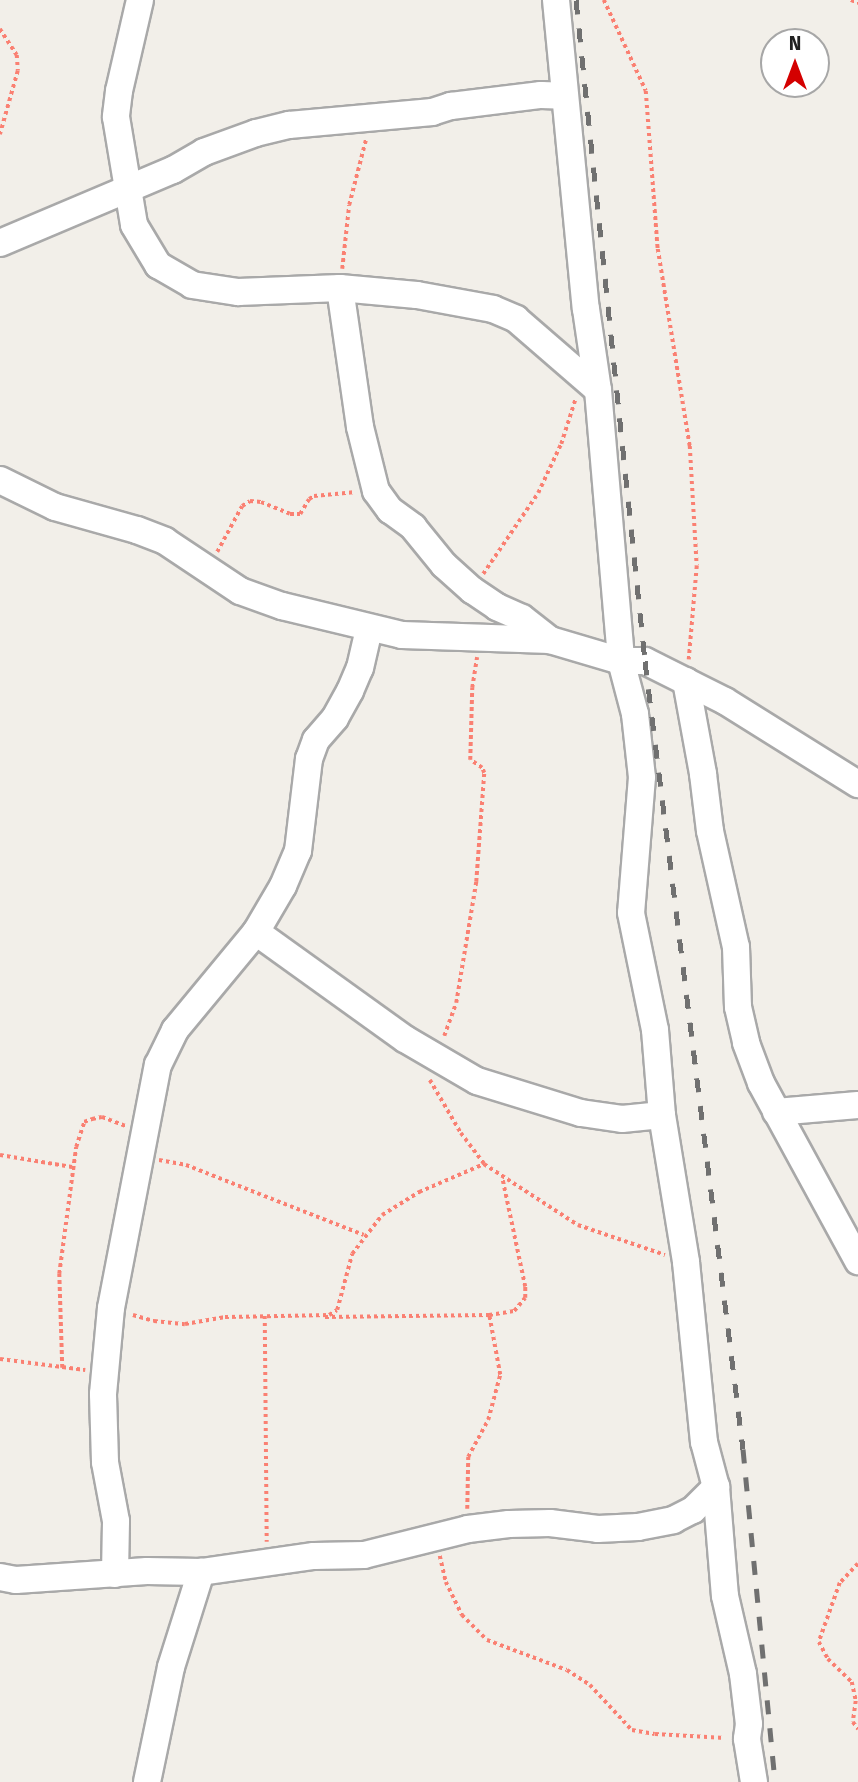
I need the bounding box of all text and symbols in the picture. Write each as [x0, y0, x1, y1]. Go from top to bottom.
north arrow [760, 28, 830, 98]
text: N [789, 32, 801, 55]

